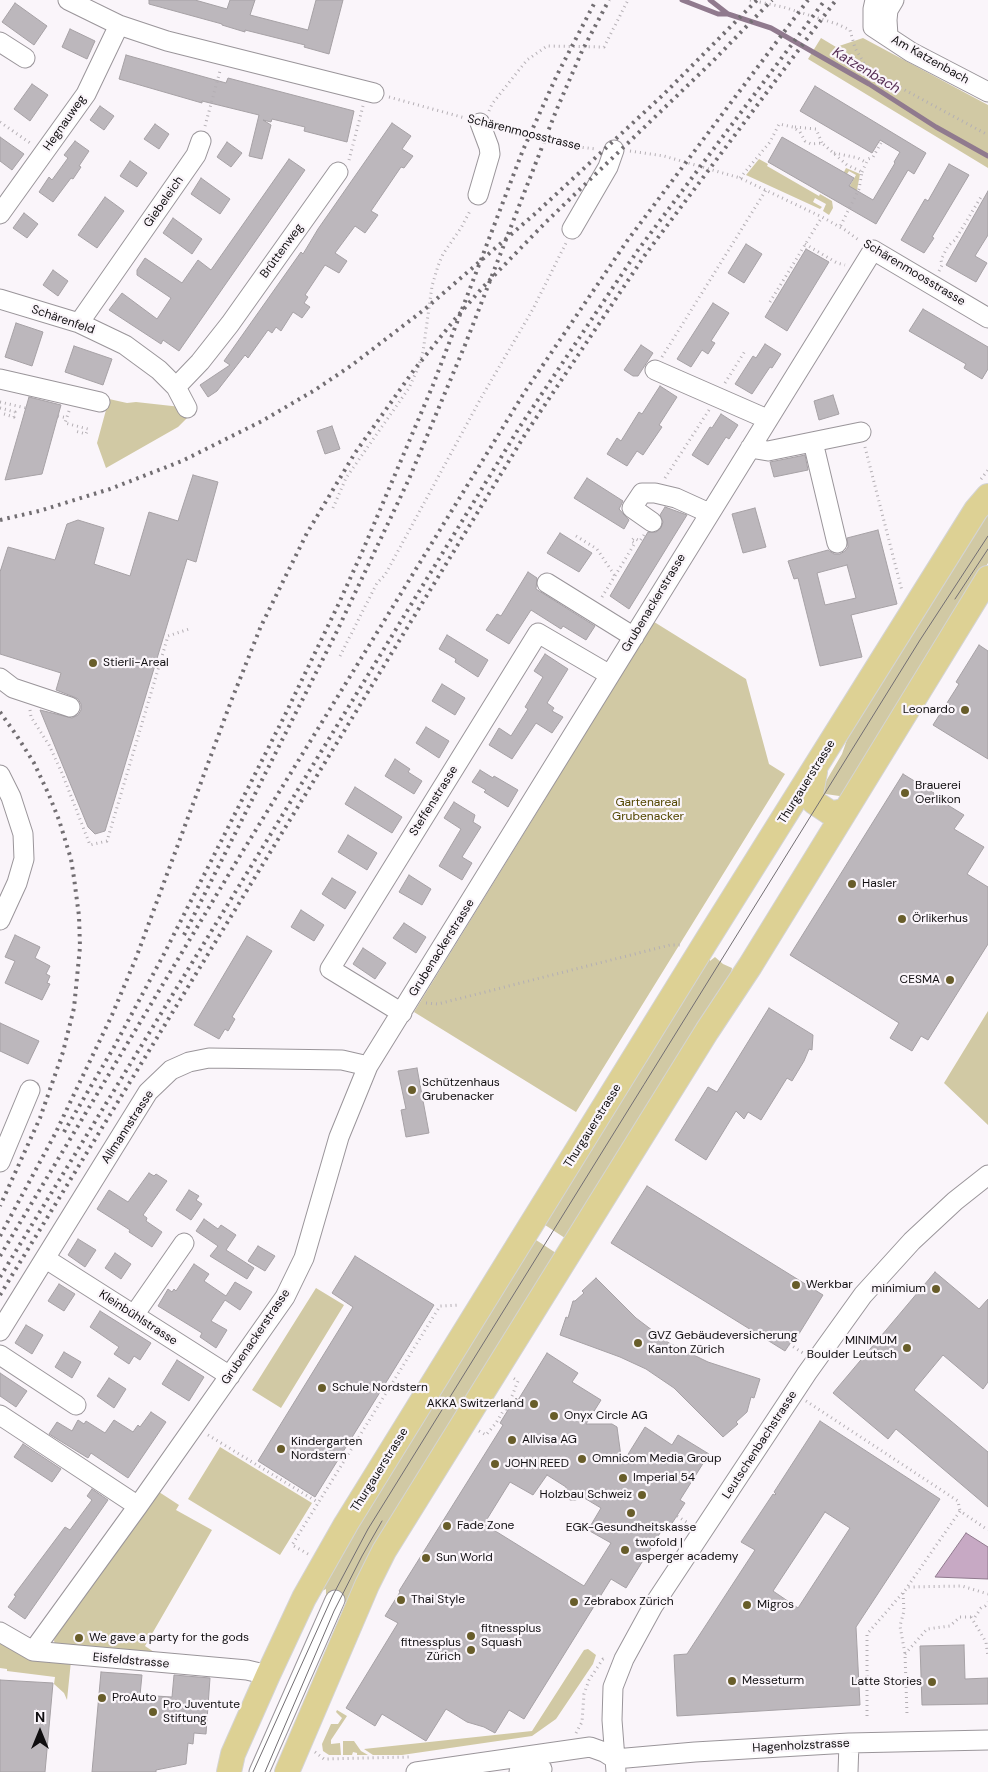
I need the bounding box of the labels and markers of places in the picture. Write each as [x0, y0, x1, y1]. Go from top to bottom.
place label: Stierli-Areal [103, 656, 169, 670]
marker: Stierli-Areal [87, 657, 99, 669]
place label: Leonardo [903, 703, 955, 717]
marker: Leonardo [959, 704, 971, 716]
place label: Brauerei Oerlikon [915, 779, 961, 807]
marker: Brauerei Oerlikon [899, 787, 911, 799]
place label: Hasler [862, 877, 897, 891]
marker: Hasler [846, 878, 858, 890]
place label: Örlikerhus [912, 912, 968, 926]
marker: Örlikerhus [896, 913, 908, 925]
place label: CESMA [900, 973, 940, 987]
marker: CESMA [944, 974, 956, 986]
place label: Schützenhaus Grubenacker [422, 1076, 500, 1104]
marker: Schützenhaus Grubenacker [406, 1084, 418, 1096]
place label: Werkbar [806, 1278, 853, 1292]
marker: Werkbar [790, 1279, 802, 1291]
place label: minimium [872, 1282, 926, 1296]
marker: minimium [930, 1283, 942, 1295]
place label: GVZ Gebäudeversicherung Kanton Zürich [648, 1329, 797, 1357]
place label: MINIMUM Boulder Leutsch [807, 1334, 897, 1362]
marker: GVZ Gebäudeversicherung Kanton Zürich [632, 1337, 644, 1349]
marker: MINIMUM Boulder Leutsch [901, 1342, 913, 1354]
place label: Schule Nordstern [332, 1381, 428, 1395]
marker: Schule Nordstern [316, 1382, 328, 1394]
place label: AKKA Switzerland [427, 1397, 524, 1411]
marker: AKKA Switzerland [528, 1398, 540, 1410]
place label: Onyx Circle AG [564, 1409, 648, 1423]
marker: Onyx Circle AG [548, 1410, 560, 1422]
place label: Allvisa AG [522, 1433, 577, 1447]
marker: Allvisa AG [506, 1434, 518, 1446]
place label: Kindergarten Nordstern [291, 1435, 362, 1463]
marker: Kindergarten Nordstern [275, 1443, 287, 1455]
place label: Omnicom Media Group [592, 1452, 721, 1466]
marker: Omnicom Media Group [576, 1453, 588, 1465]
place label: JOHN REED [505, 1457, 569, 1471]
marker: JOHN REED [489, 1458, 501, 1470]
place label: Imperial 54 [633, 1471, 695, 1485]
marker: Imperial 54 [617, 1472, 629, 1484]
place label: Holzbau Schweiz [540, 1488, 632, 1502]
marker: Holzbau Schweiz [636, 1489, 648, 1501]
marker: EGK-Gesundheitskasse [625, 1507, 637, 1519]
place label: Fade Zone [457, 1519, 514, 1533]
marker: Fade Zone [441, 1520, 453, 1532]
place label: EGK-Gesundheitskasse [566, 1521, 696, 1535]
place label: twofold | asperger academy [635, 1536, 739, 1564]
marker: twofold | asperger academy [619, 1544, 631, 1556]
place label: Sun World [436, 1551, 493, 1565]
marker: Sun World [420, 1552, 432, 1564]
place label: Thai Style [411, 1593, 465, 1607]
marker: Thai Style [395, 1594, 407, 1606]
place label: Zebrabox Zürich [584, 1595, 674, 1609]
marker: Zebrabox Zürich [568, 1596, 580, 1608]
place label: Migros [757, 1598, 794, 1612]
marker: Migros [741, 1599, 753, 1611]
place label: fitnessplus Squash [481, 1622, 541, 1650]
marker: fitnessplus Squash [465, 1630, 477, 1642]
place label: We gave a party for the gods [89, 1631, 249, 1645]
marker: We gave a party for the gods [73, 1632, 85, 1644]
place label: fitnessplus Zürich [401, 1636, 461, 1664]
marker: fitnessplus Zürich [465, 1644, 477, 1656]
place label: Messeturm [742, 1674, 804, 1688]
marker: Messeturm [726, 1675, 738, 1687]
place label: Latte Stories [851, 1675, 922, 1689]
marker: Latte Stories [926, 1676, 938, 1688]
place label: ProAuto [112, 1691, 157, 1705]
marker: ProAuto [96, 1692, 108, 1704]
place label: Pro Juventute Stiftung [163, 1698, 240, 1726]
marker: Pro Juventute Stiftung [147, 1706, 159, 1718]

